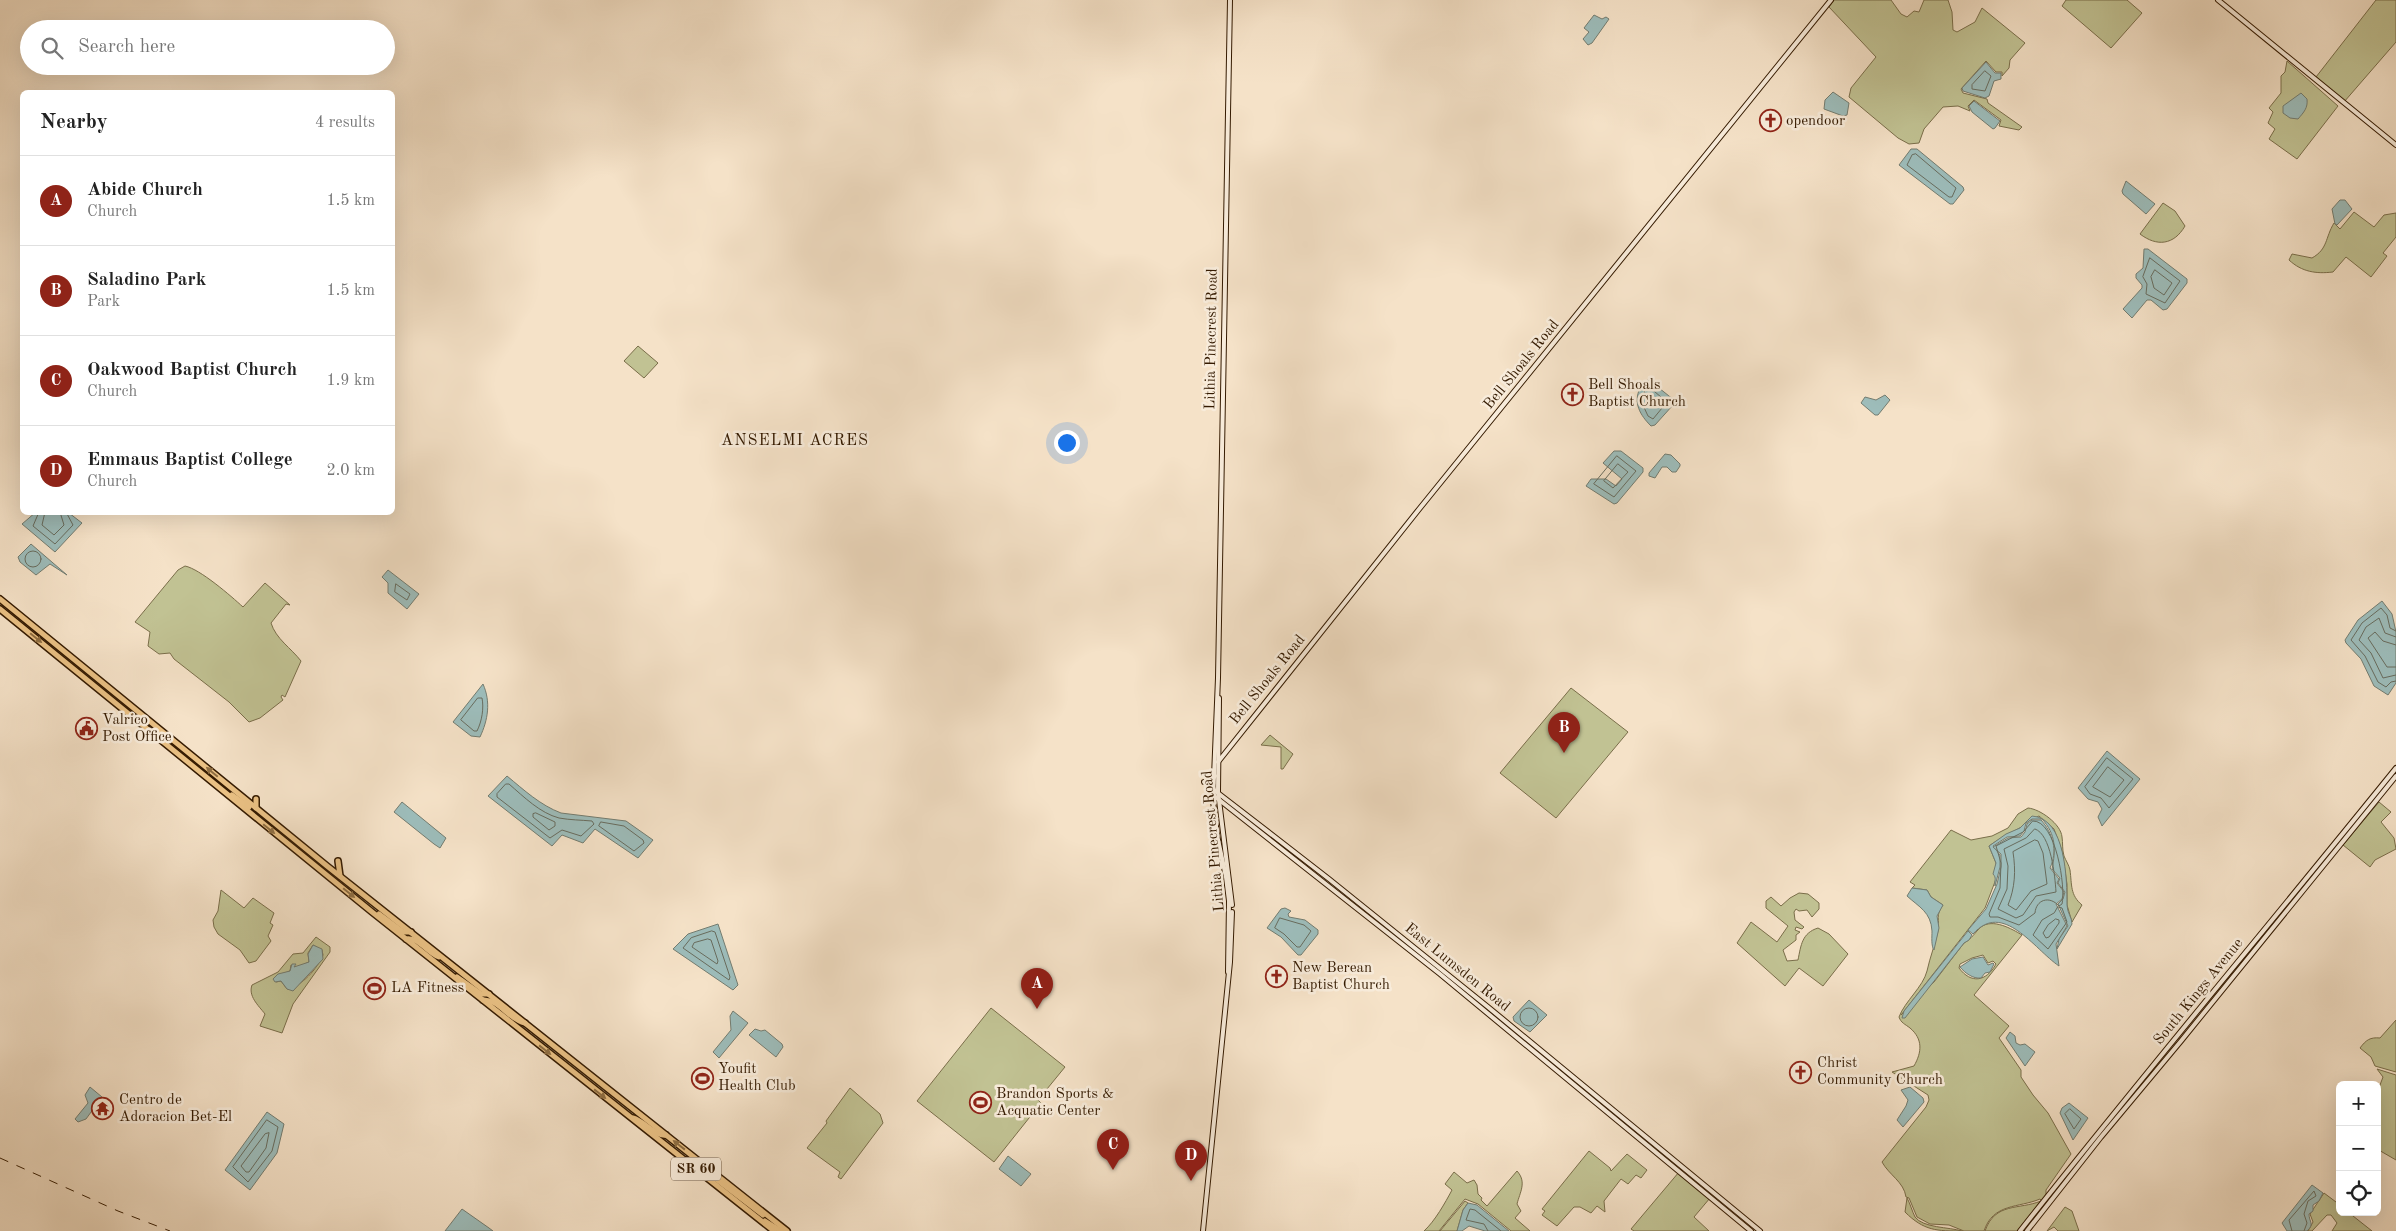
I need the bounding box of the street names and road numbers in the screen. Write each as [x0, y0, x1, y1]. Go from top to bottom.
street label: Lithia Pinecrest Road [1203, 268, 1221, 410]
street label: Bell Shoals Road [1482, 317, 1563, 412]
street label: Bell Shoals Road [1228, 632, 1309, 727]
street label: Lithia Pinecrest Road [1200, 770, 1228, 912]
street label: East Lumsden Road [1402, 921, 1513, 1015]
street label: South Kings Avenue [2152, 936, 2247, 1048]
road number: SR 60 [671, 1158, 721, 1180]

